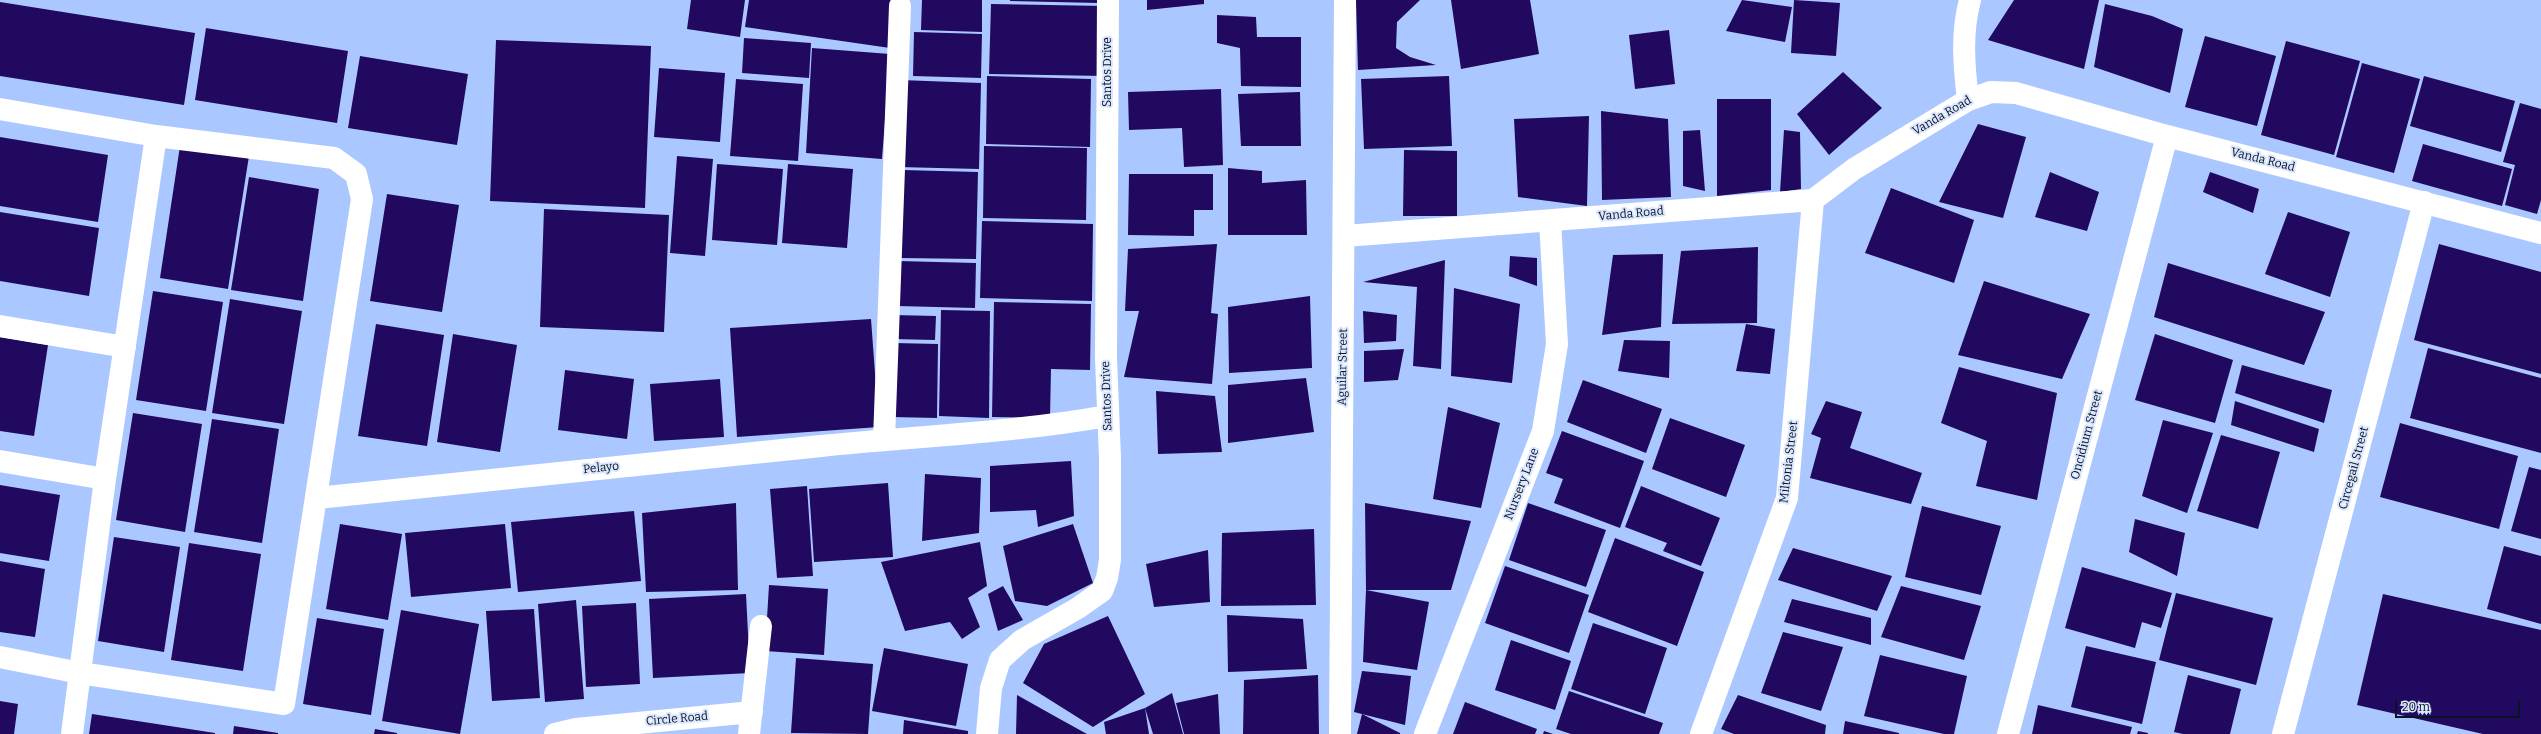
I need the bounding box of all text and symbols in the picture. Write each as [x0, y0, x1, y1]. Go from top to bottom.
street label: Santos Drive [1101, 37, 1115, 107]
street label: Vanda Road [1910, 93, 1974, 139]
street label: Vanda Road [2229, 145, 2297, 175]
street label: Vanda Road [1598, 204, 1664, 224]
street label: Aguilar Street [1335, 328, 1351, 406]
street label: Santos Drive [1099, 361, 1115, 431]
street label: Oncidium Street [2068, 389, 2106, 481]
street label: Miltonia Street [1777, 420, 1801, 504]
street label: Circegail Street [2336, 425, 2372, 511]
street label: Nursery Lane [1502, 446, 1542, 522]
street label: Pelayo [582, 459, 620, 477]
scale bar [2397, 692, 2522, 718]
text: 20 m [2402, 700, 2430, 714]
street label: Circle Road [645, 709, 709, 729]

